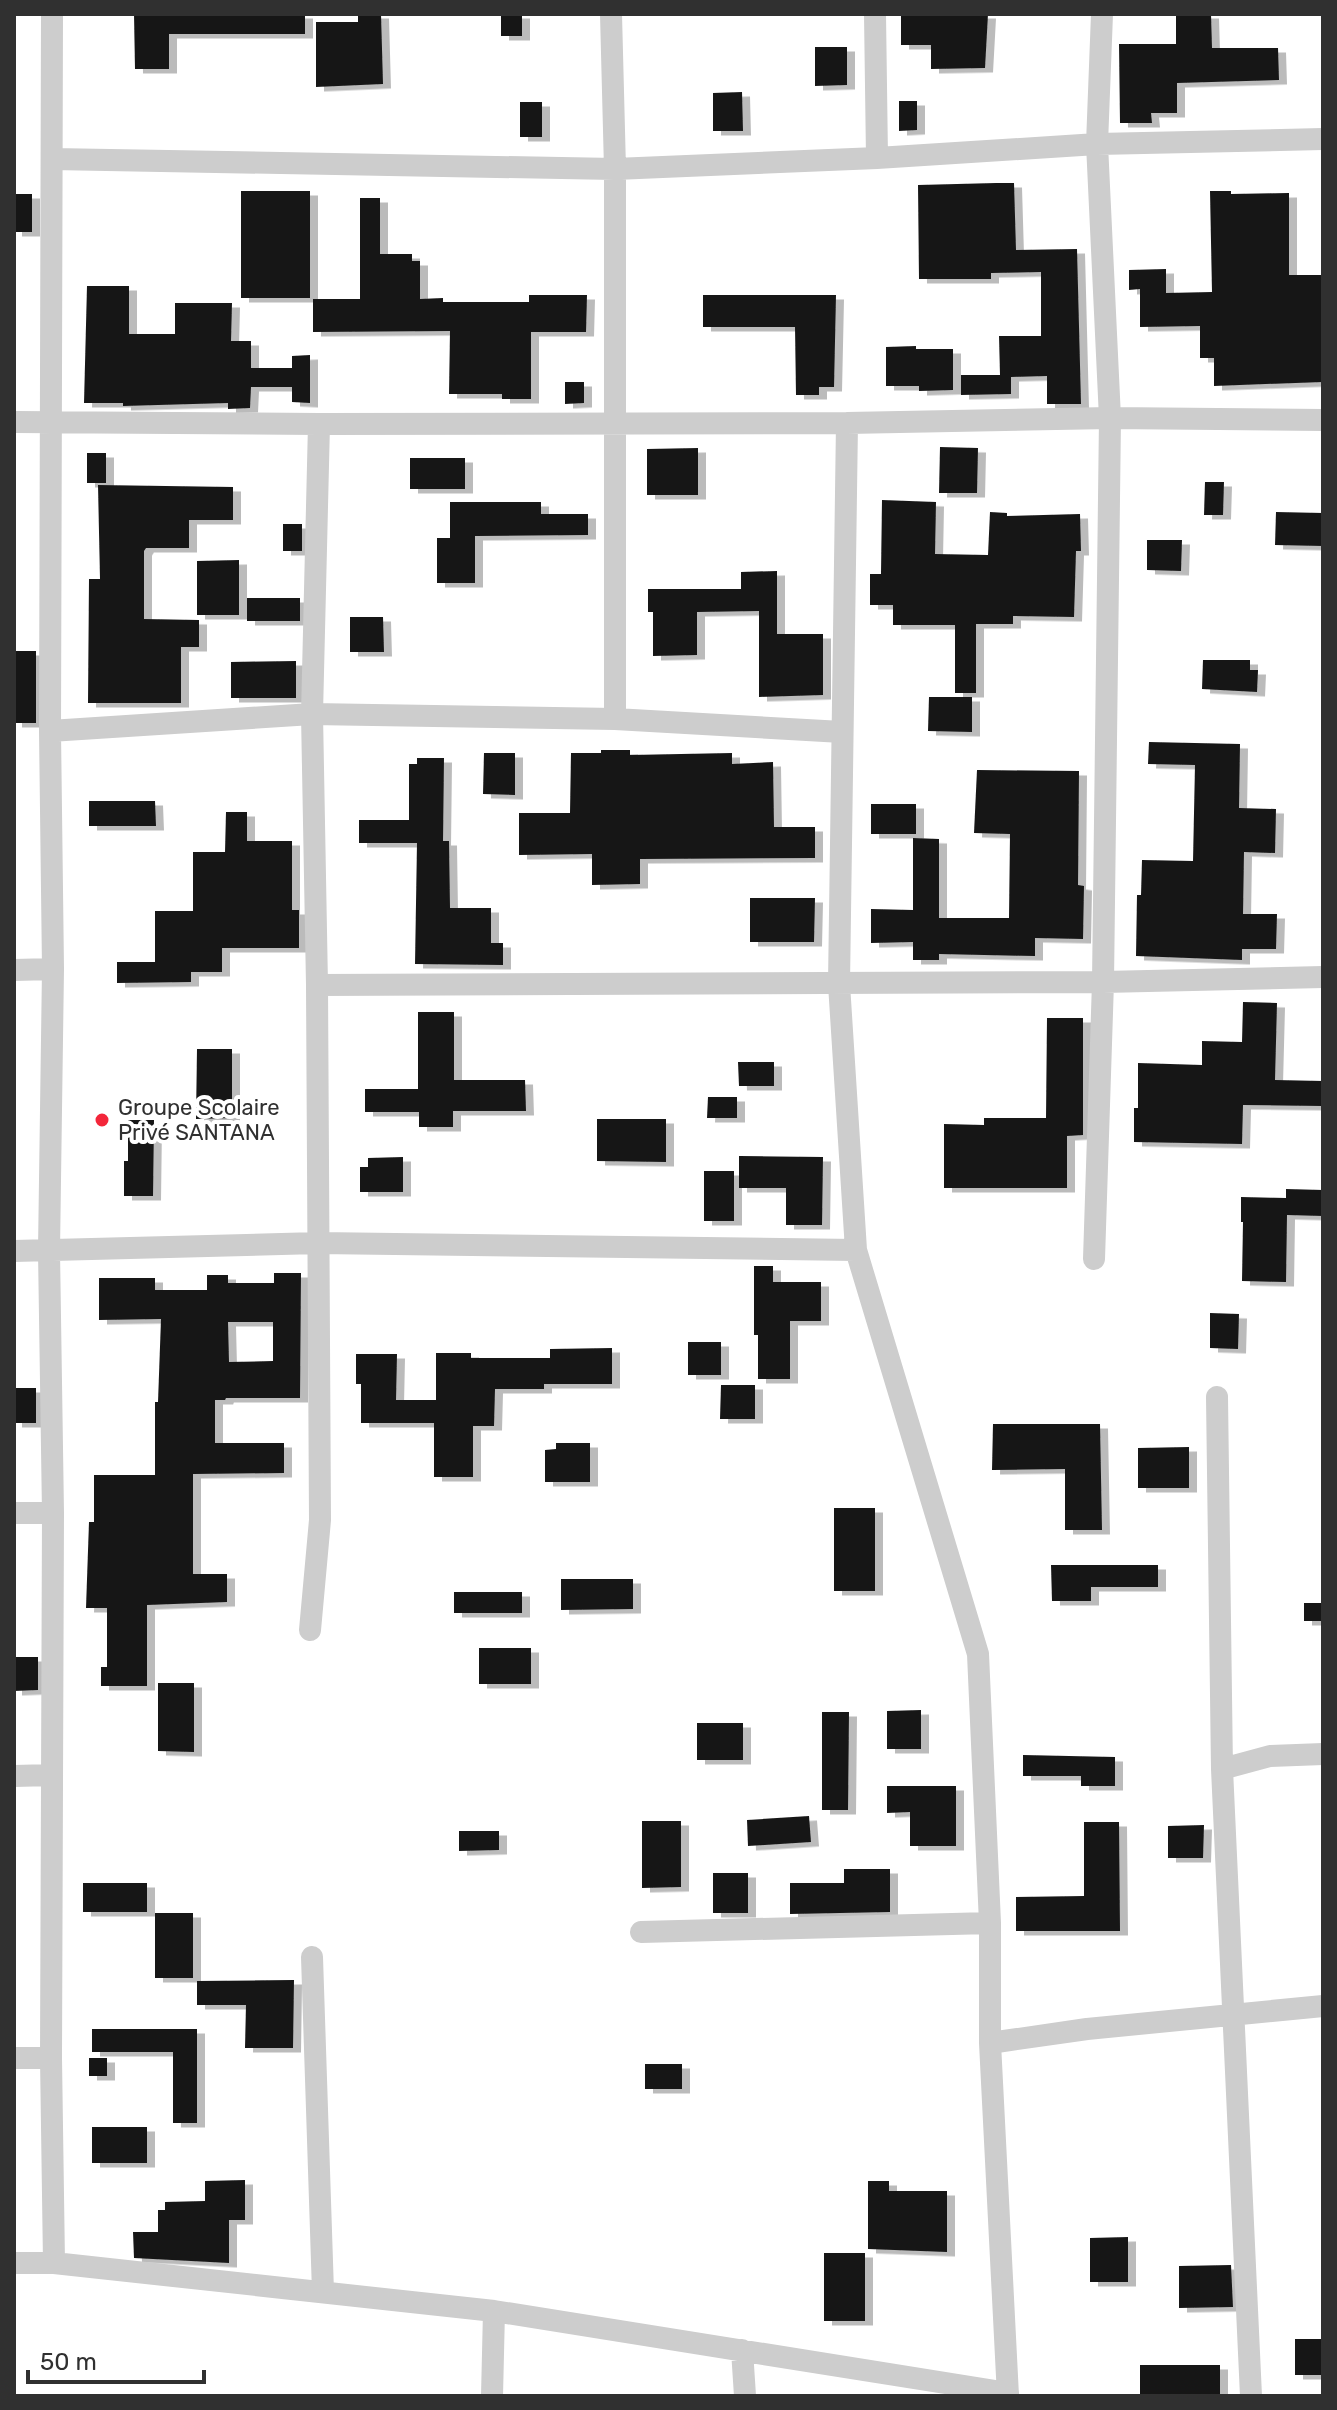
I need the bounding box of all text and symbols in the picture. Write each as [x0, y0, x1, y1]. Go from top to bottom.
place label: Groupe Scolaire Privé SANTANA [118, 1094, 280, 1146]
marker: Groupe Scolaire Privé SANTANA [93, 1111, 111, 1129]
scale bar [28, 2334, 204, 2384]
text: 50 m [40, 2348, 97, 2376]

